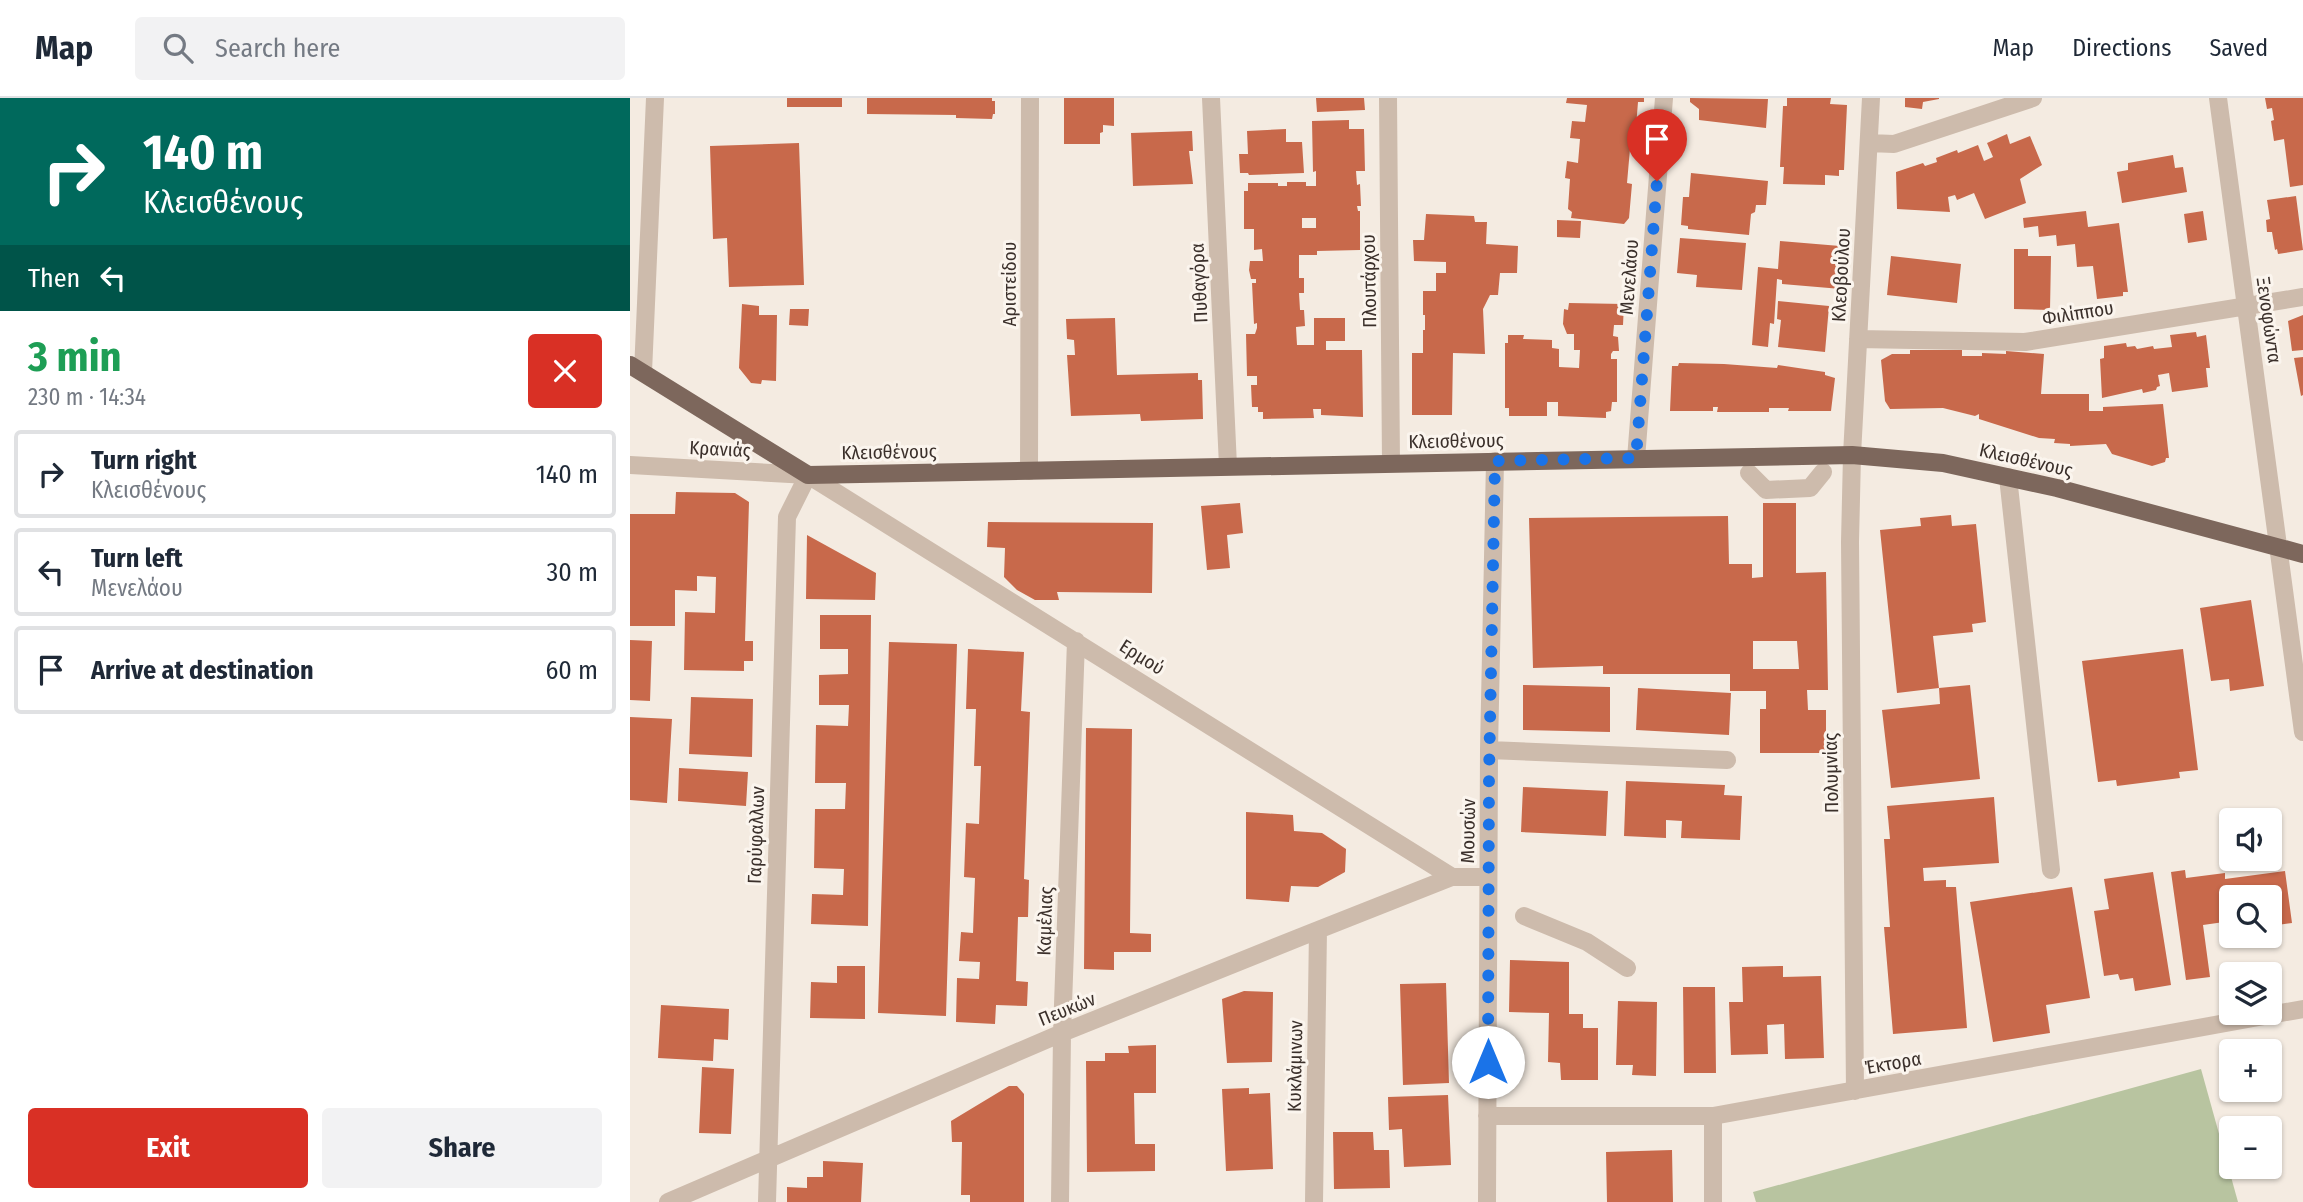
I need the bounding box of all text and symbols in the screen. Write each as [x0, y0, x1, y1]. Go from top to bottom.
search box [135, 17, 625, 80]
text: Map [35, 28, 93, 68]
icon: search [159, 29, 197, 67]
text: Search here [215, 33, 340, 64]
text: Map [1993, 34, 2034, 62]
text: Directions [2072, 34, 2171, 62]
text: Saved [2209, 34, 2268, 62]
pin [1627, 109, 1687, 181]
icon: arrive [1638, 120, 1676, 158]
text: 140 m [143, 123, 263, 182]
icon: right [28, 126, 119, 217]
text: Κλεισθένους [143, 183, 303, 221]
street label: Κλεοβούλου [1827, 227, 1855, 323]
street label: Πλουτάρχου [1357, 234, 1381, 328]
street label: Μενελάου [1615, 238, 1643, 316]
street label: Αριστείδου [998, 242, 1021, 326]
street label: Πυθαγόρα [1185, 243, 1213, 323]
icon: left [94, 259, 132, 297]
text: Then [28, 263, 80, 294]
street label: Ξενοφώντα [2252, 276, 2286, 364]
street label: Φιλίππου [2041, 296, 2115, 330]
text: 3 min [28, 332, 122, 382]
button: close [528, 334, 602, 408]
text: 230 m · 14:34 [28, 383, 146, 411]
street label: Κλεισθένους [1408, 429, 1504, 453]
street label: Κρανιάς [689, 436, 751, 462]
street label: Κλεισθένους [1977, 438, 2075, 482]
street label: Κλεισθένους [841, 440, 937, 464]
text: Turn right [91, 445, 197, 476]
icon: right [32, 455, 70, 493]
text: 140 m [536, 459, 598, 490]
text: Κλεισθένους [91, 476, 206, 504]
text: Turn left [91, 543, 183, 574]
icon: left [32, 553, 70, 591]
text: 30 m [547, 557, 598, 588]
text: Μενελάου [91, 574, 183, 602]
street label: Ερμού [1115, 634, 1169, 680]
icon: arrive [32, 651, 70, 689]
text: Arrive at destination [91, 655, 314, 686]
text: 60 m [545, 655, 598, 686]
street label: Πολυμνίας [1819, 733, 1843, 813]
street label: Γαρύφαλλων [743, 785, 769, 884]
street label: Μουσών [1456, 798, 1480, 864]
map controls [2219, 808, 2282, 1179]
button: sound [2219, 808, 2282, 871]
button: search [2219, 885, 2282, 948]
street label: Καμέλιας [1032, 886, 1058, 956]
button: layers [2219, 962, 2282, 1025]
street label: Πευκών [1035, 987, 1100, 1031]
street label: Κυκλάμινων [1283, 1019, 1307, 1112]
position arrow [1451, 1025, 1525, 1099]
button: + [2219, 1039, 2282, 1102]
street label: Έκτορα [1863, 1047, 1923, 1079]
button: Exit [28, 1108, 308, 1188]
button: Share [322, 1108, 602, 1188]
button: − [2219, 1116, 2282, 1179]

